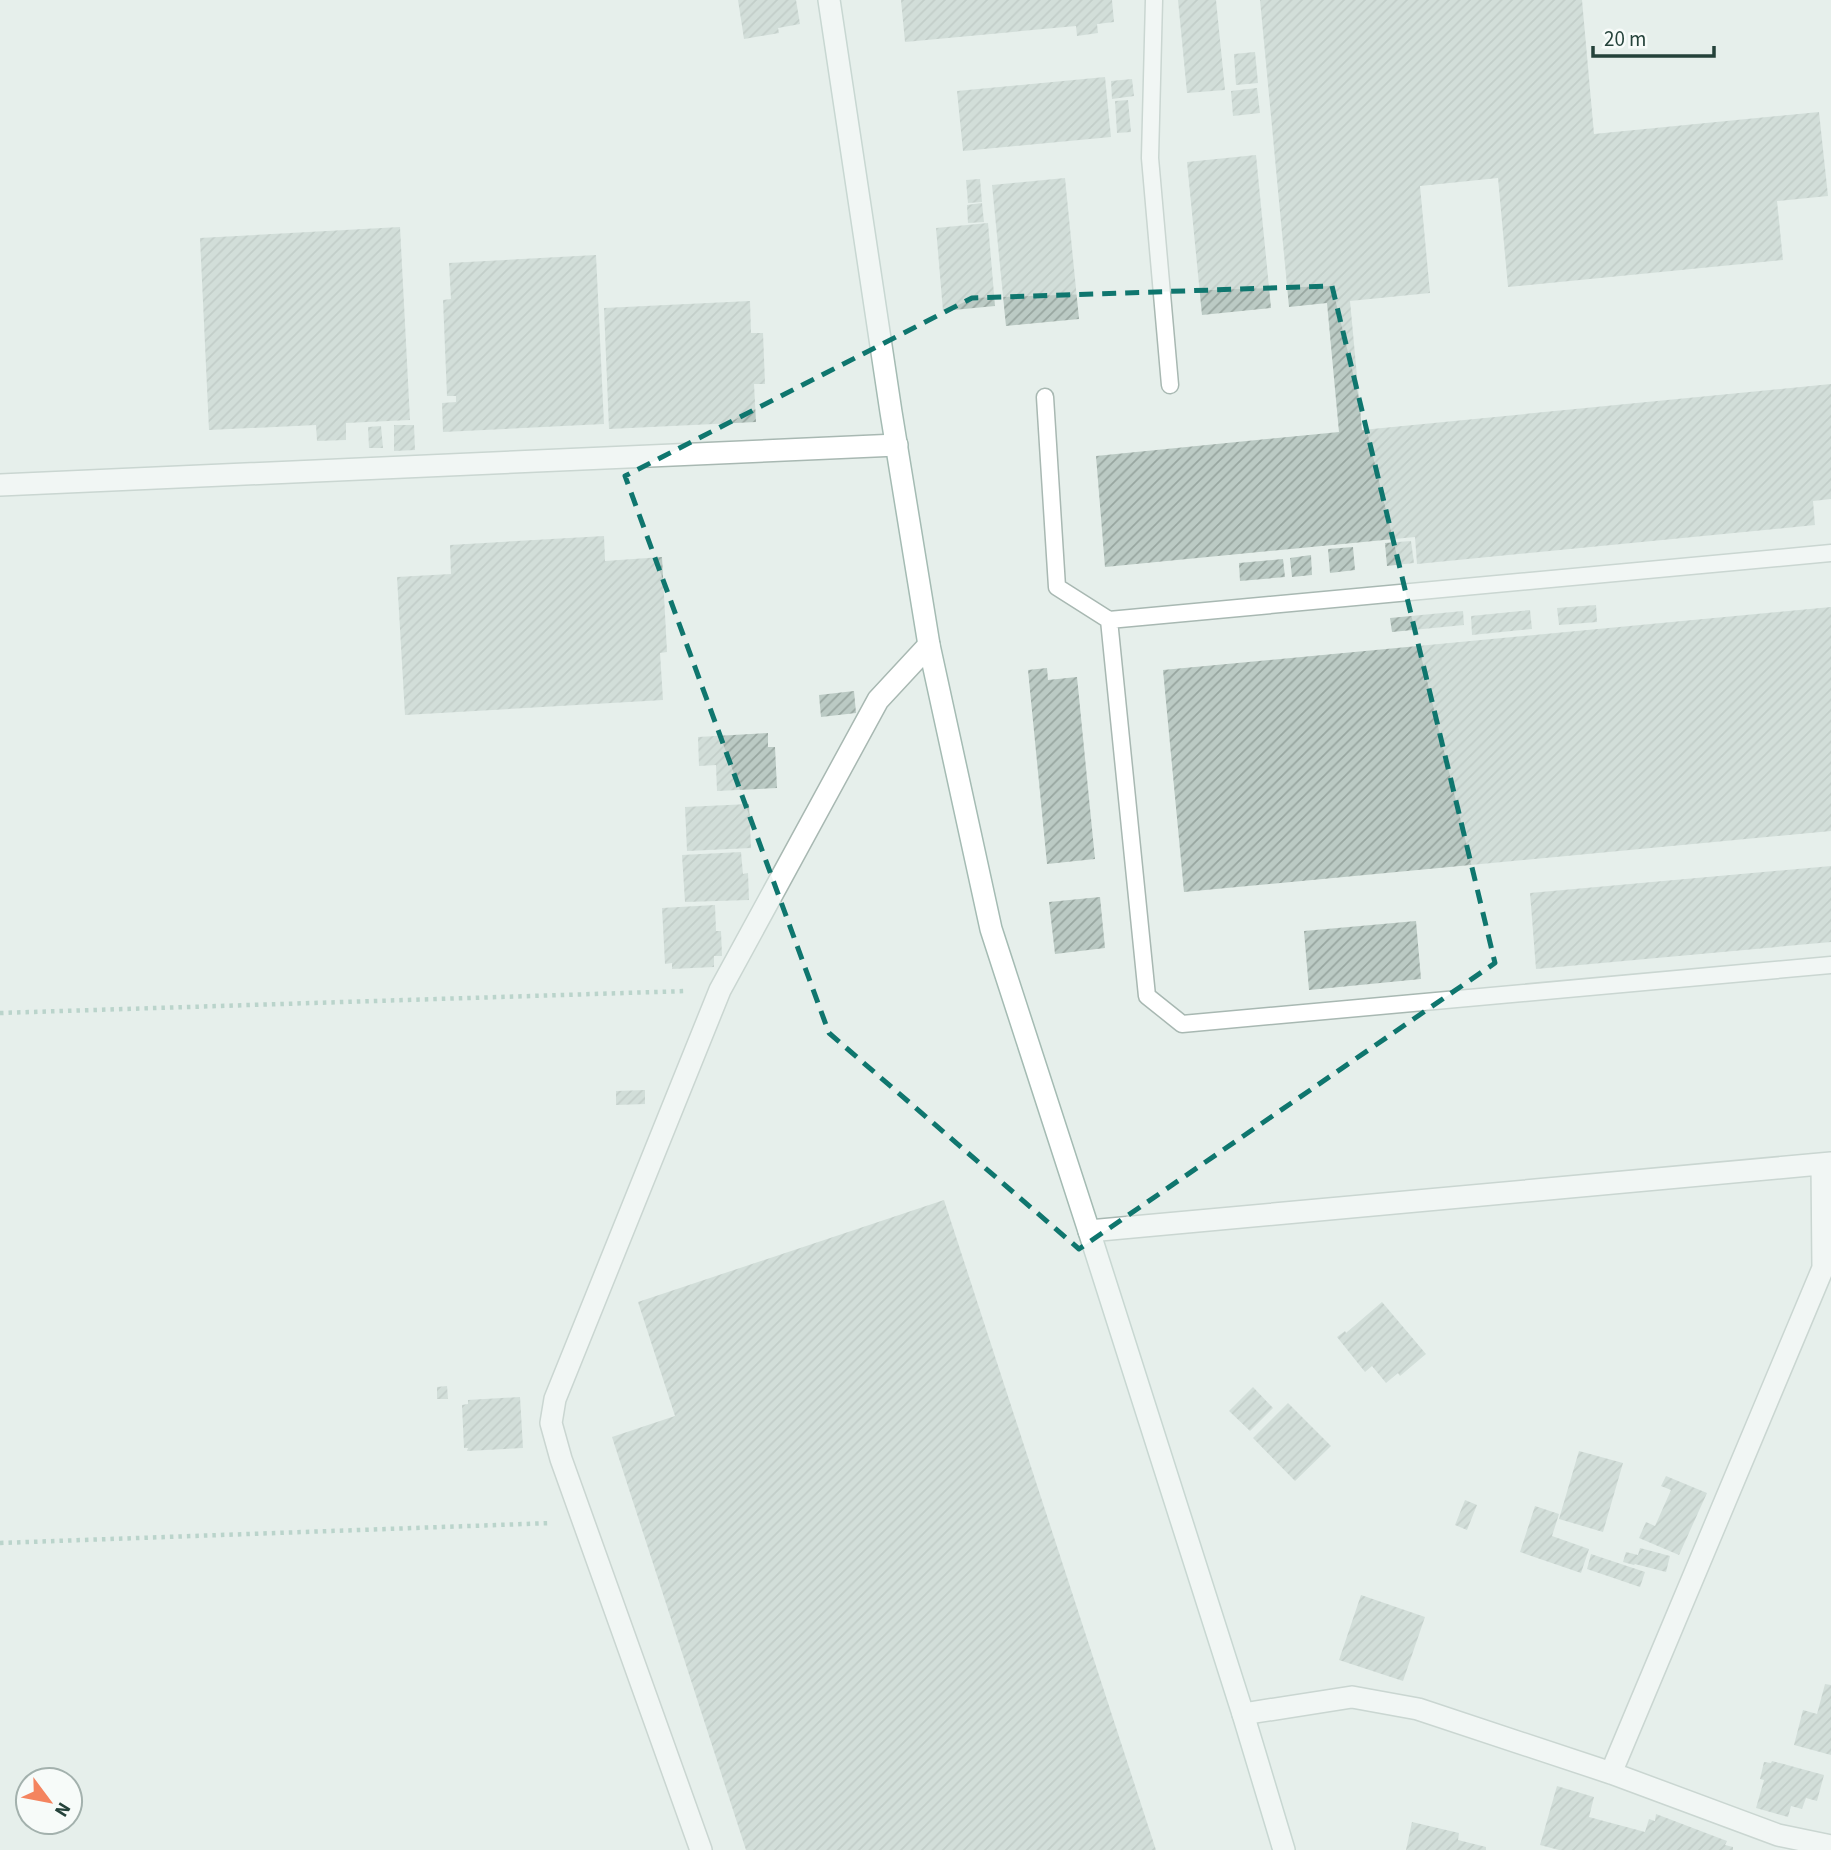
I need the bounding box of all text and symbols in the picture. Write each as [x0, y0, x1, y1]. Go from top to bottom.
scale bar [1593, 14, 1714, 58]
text: 20 m [1604, 24, 1646, 54]
north arrow [14, 1766, 84, 1836]
text: N [47, 1797, 77, 1822]

